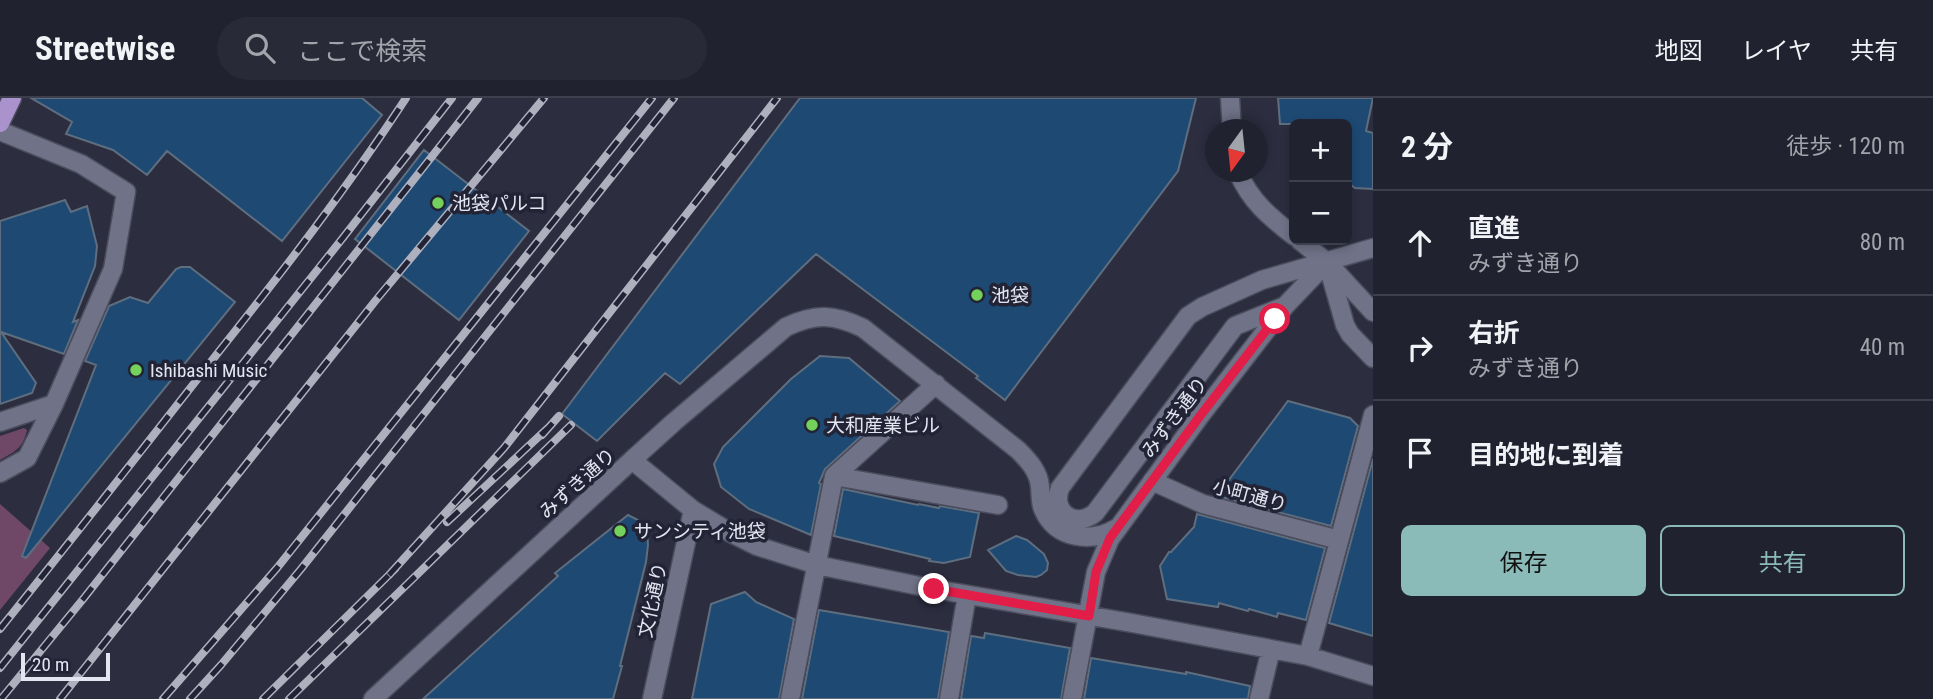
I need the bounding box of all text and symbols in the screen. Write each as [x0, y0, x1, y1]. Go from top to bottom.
search box [217, 17, 707, 80]
text: Streetwise [35, 29, 175, 68]
icon: search [241, 29, 279, 67]
text: ここで検索 [297, 36, 427, 66]
text: 地図 [1655, 37, 1703, 65]
text: レイヤ [1741, 37, 1812, 65]
text: 共有 [1850, 37, 1898, 65]
north arrow [1205, 119, 1268, 182]
map controls [1289, 119, 1352, 245]
button: + [1289, 119, 1352, 182]
text: 2 分 [1401, 129, 1453, 164]
text: 徒歩 · 120 m [1786, 133, 1905, 160]
button: − [1289, 182, 1352, 245]
place label: 池袋パルコ [452, 192, 547, 215]
marker: 池袋パルコ [430, 195, 446, 211]
text: 直進 [1468, 213, 1520, 243]
icon: ahead [1401, 224, 1439, 262]
text: 80 m [1860, 229, 1905, 256]
text: みずき通り [1468, 250, 1583, 277]
place label: 池袋 [991, 284, 1029, 307]
marker: 池袋 [969, 287, 985, 303]
route start [1259, 303, 1290, 334]
text: 右折 [1468, 318, 1520, 348]
icon: right [1401, 329, 1439, 367]
text: 40 m [1860, 334, 1905, 361]
text: みずき通り [1468, 355, 1583, 382]
place label: Ishibashi Music [150, 359, 268, 382]
marker: Ishibashi Music [128, 362, 144, 378]
street label: みずき通り [1137, 372, 1212, 462]
place label: 大和産業ビル [826, 414, 940, 437]
marker: 大和産業ビル [804, 417, 820, 433]
icon: arrive [1401, 434, 1439, 472]
text: 目的地に到着 [1468, 440, 1624, 470]
street label: みずき通り [534, 443, 620, 524]
street label: 小町通り [1210, 475, 1290, 516]
place label: サンシティ池袋 [634, 520, 766, 543]
marker: サンシティ池袋 [612, 523, 628, 539]
button: 保存 [1401, 525, 1646, 596]
button: 共有 [1660, 525, 1905, 596]
street label: 文化通り [633, 561, 672, 640]
route end [918, 573, 949, 604]
scale bar [21, 650, 110, 682]
text: 20 m [32, 653, 69, 676]

